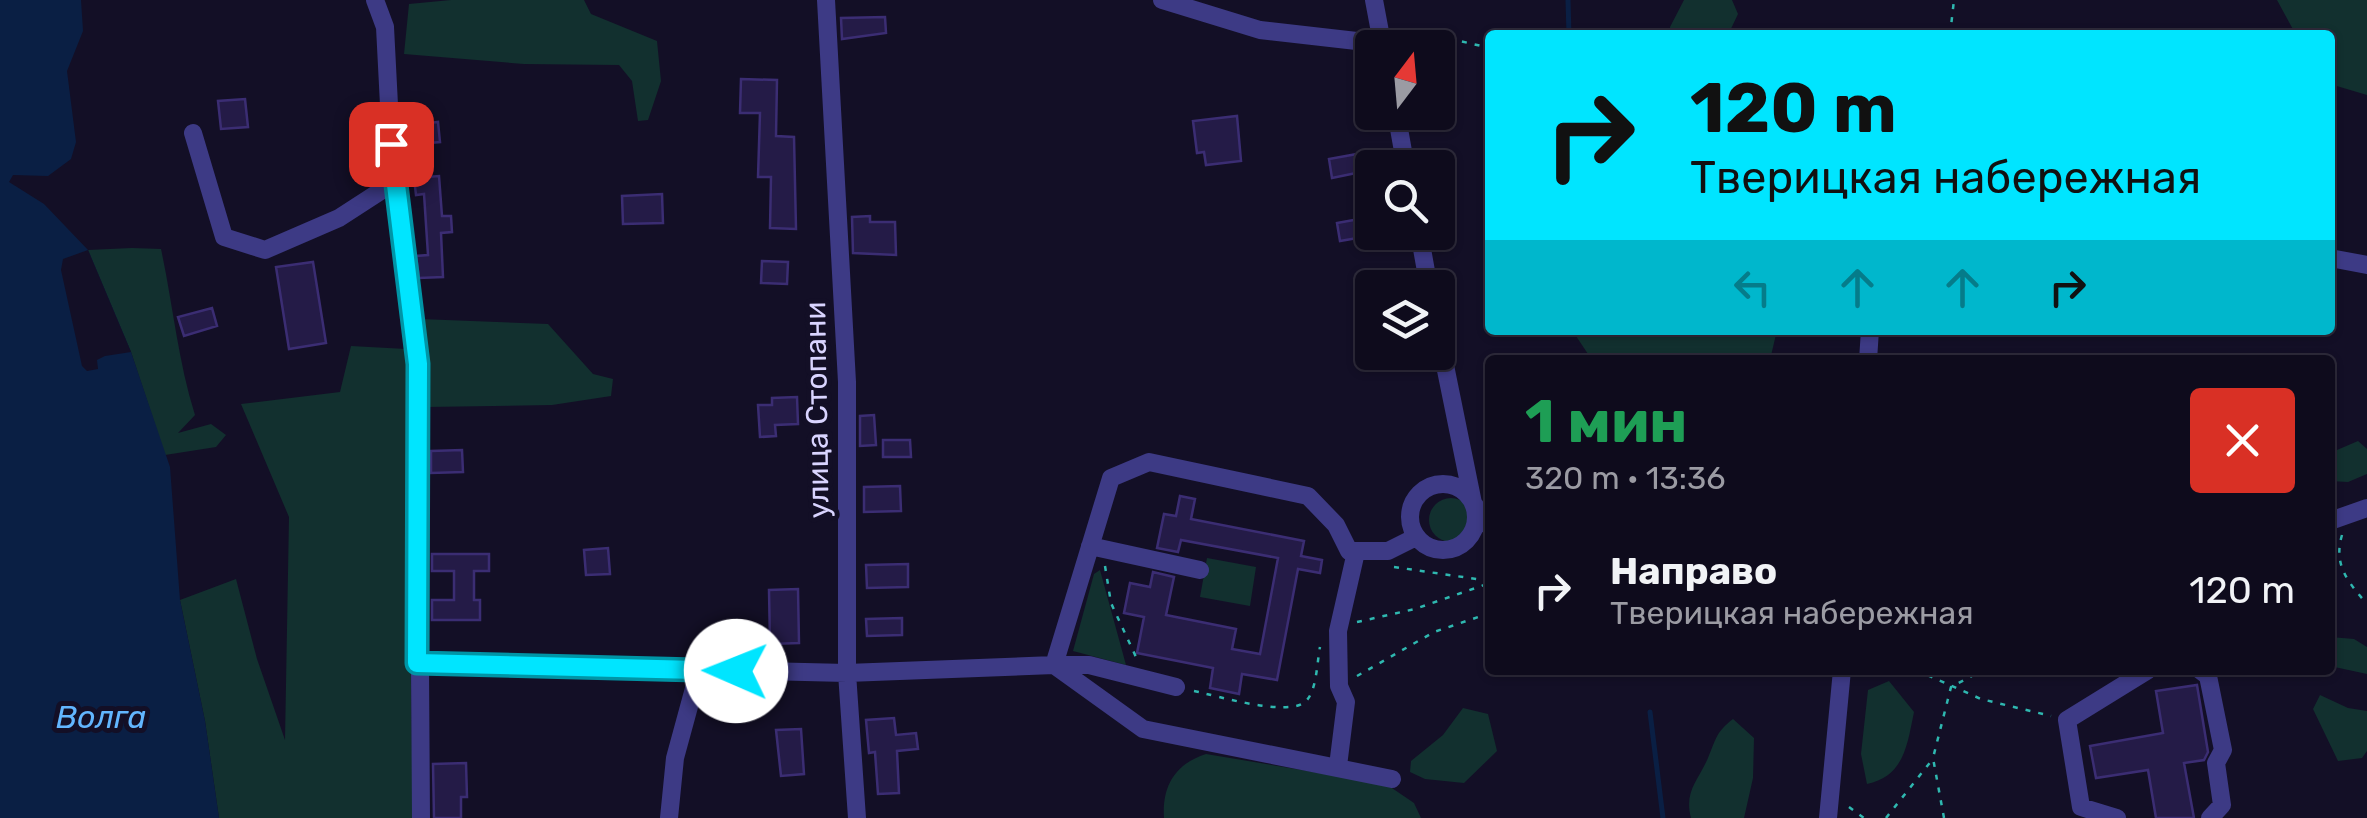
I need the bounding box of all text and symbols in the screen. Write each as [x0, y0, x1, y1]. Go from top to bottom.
north arrow [1355, 30, 1455, 130]
map controls [1355, 30, 1455, 370]
text: 120 m [1690, 67, 1897, 150]
icon: right [1525, 70, 1655, 200]
pin [349, 102, 434, 187]
icon: arrive [364, 117, 419, 172]
button: search [1355, 150, 1455, 250]
text: Тверицкая набережная [1690, 151, 2201, 204]
icon: left [1725, 260, 1780, 315]
icon: ahead [1830, 260, 1885, 315]
icon: ahead [1935, 260, 1990, 315]
icon: right [2040, 260, 2095, 315]
button: layers [1355, 270, 1455, 370]
street label: улица Стопани [797, 301, 837, 519]
text: 1 мин [1525, 386, 1688, 457]
button: close [2190, 388, 2295, 493]
text: 320 m · 13:36 [1525, 459, 1726, 497]
text: Направо [1610, 548, 1777, 594]
icon: right [1525, 563, 1580, 618]
text: 120 m [2189, 567, 2295, 613]
text: Тверицкая набережная [1610, 594, 1974, 632]
position arrow [684, 619, 788, 723]
water label: Волга [56, 698, 146, 736]

